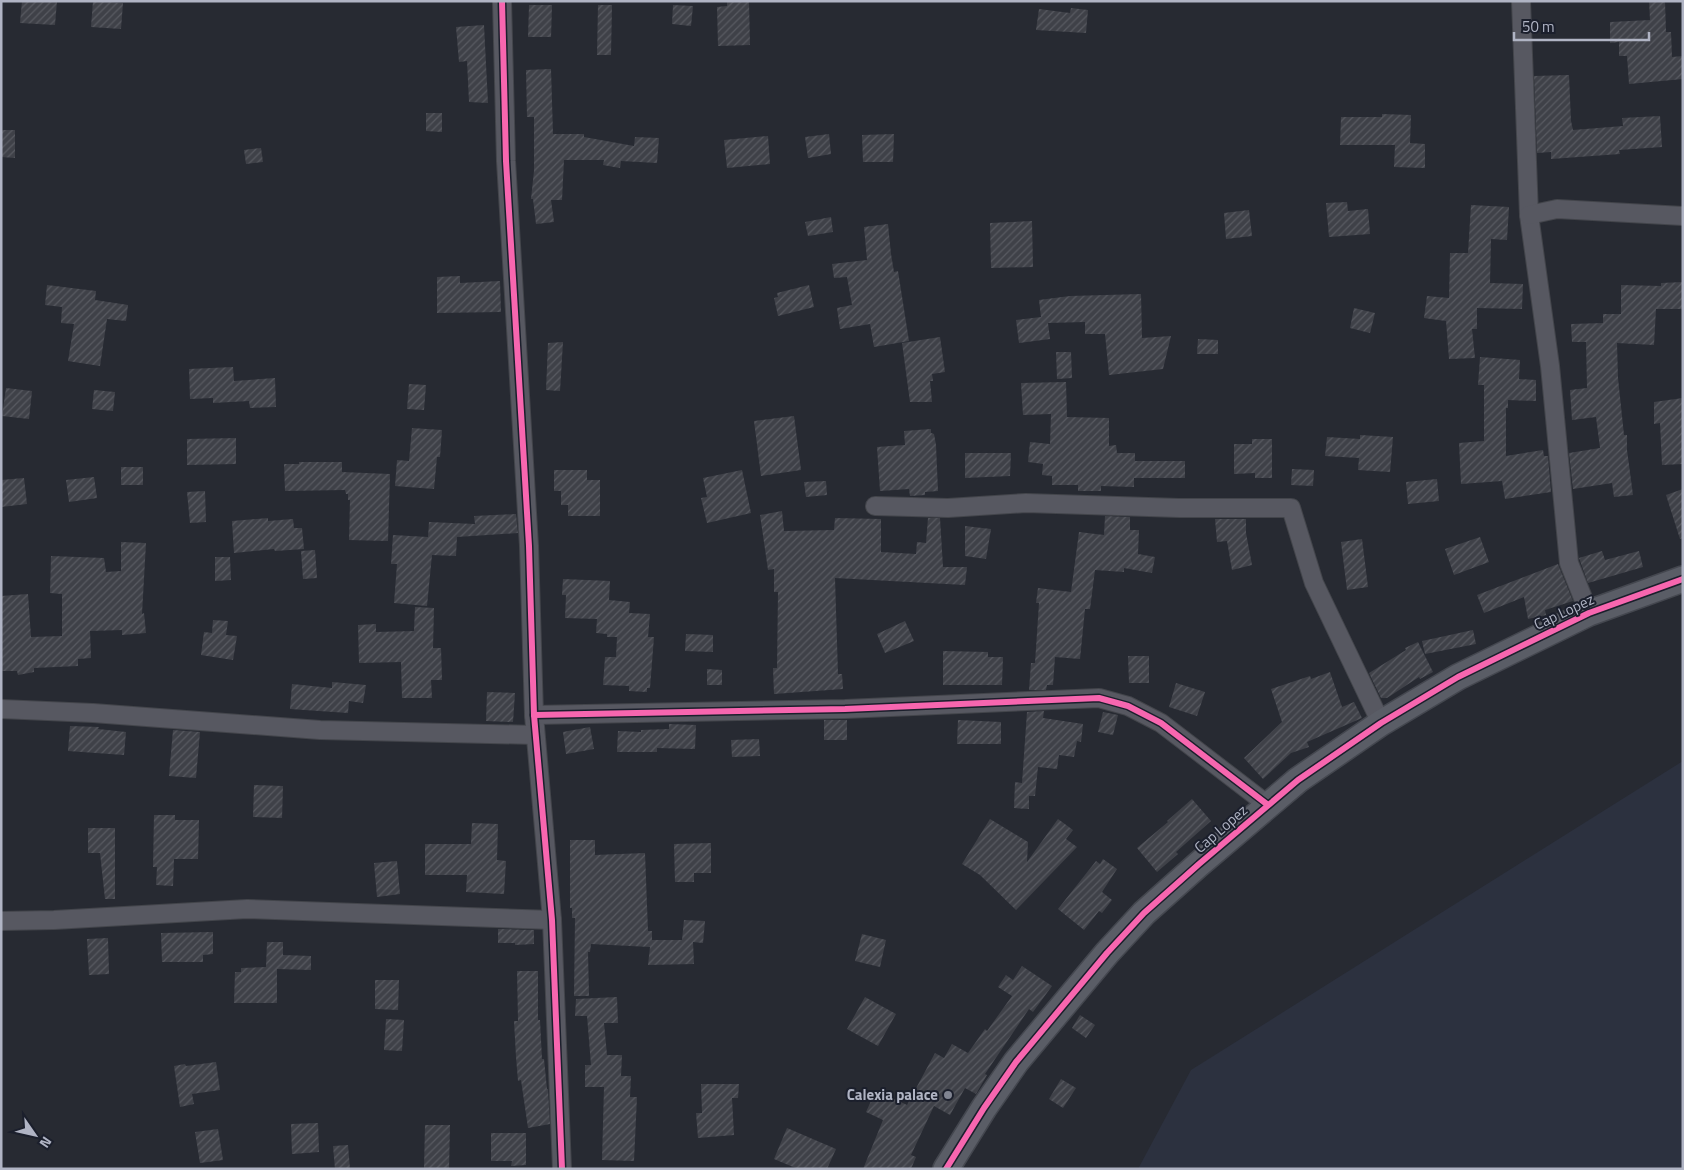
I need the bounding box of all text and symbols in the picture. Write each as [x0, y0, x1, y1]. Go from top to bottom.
scale bar [1514, 10, 1649, 42]
text: 50 m [1522, 15, 1555, 38]
street label: Cap Lopez [1530, 587, 1598, 636]
street label: Cap Lopez [1189, 799, 1253, 858]
place label: Calexia palace [847, 1083, 938, 1106]
marker: Calexia palace [942, 1089, 954, 1101]
north arrow [10, 1110, 60, 1160]
text: N [35, 1133, 58, 1152]

